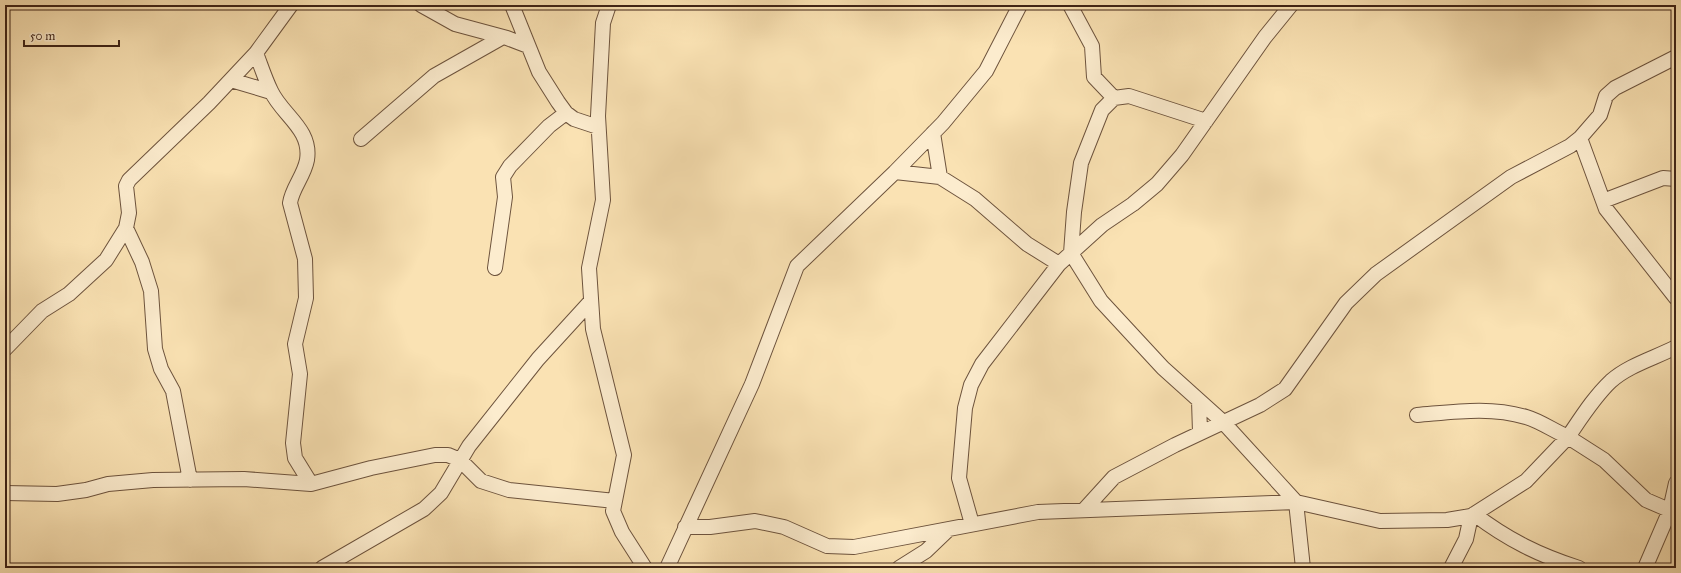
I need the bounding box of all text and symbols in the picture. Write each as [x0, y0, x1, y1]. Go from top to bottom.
scale bar [24, 22, 119, 48]
text: 50 m [30, 29, 55, 43]

